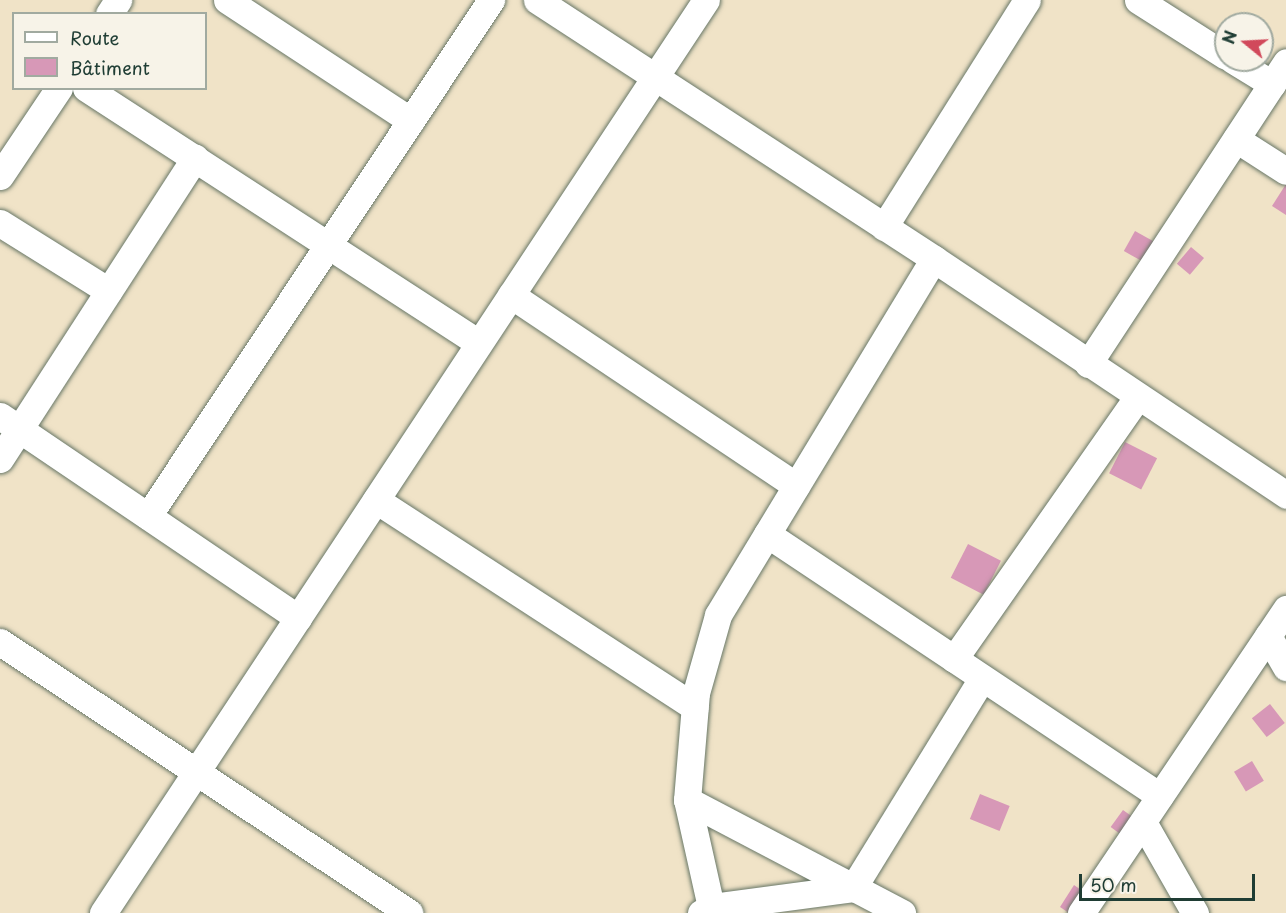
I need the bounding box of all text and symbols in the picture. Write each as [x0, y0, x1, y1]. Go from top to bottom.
legend [12, 12, 207, 90]
north arrow [1214, 12, 1274, 72]
text: Route [70, 24, 119, 51]
text: N [1215, 27, 1242, 47]
text: Bâtiment [70, 54, 150, 81]
scale bar [1082, 862, 1258, 900]
text: 50 m [1090, 871, 1137, 898]

